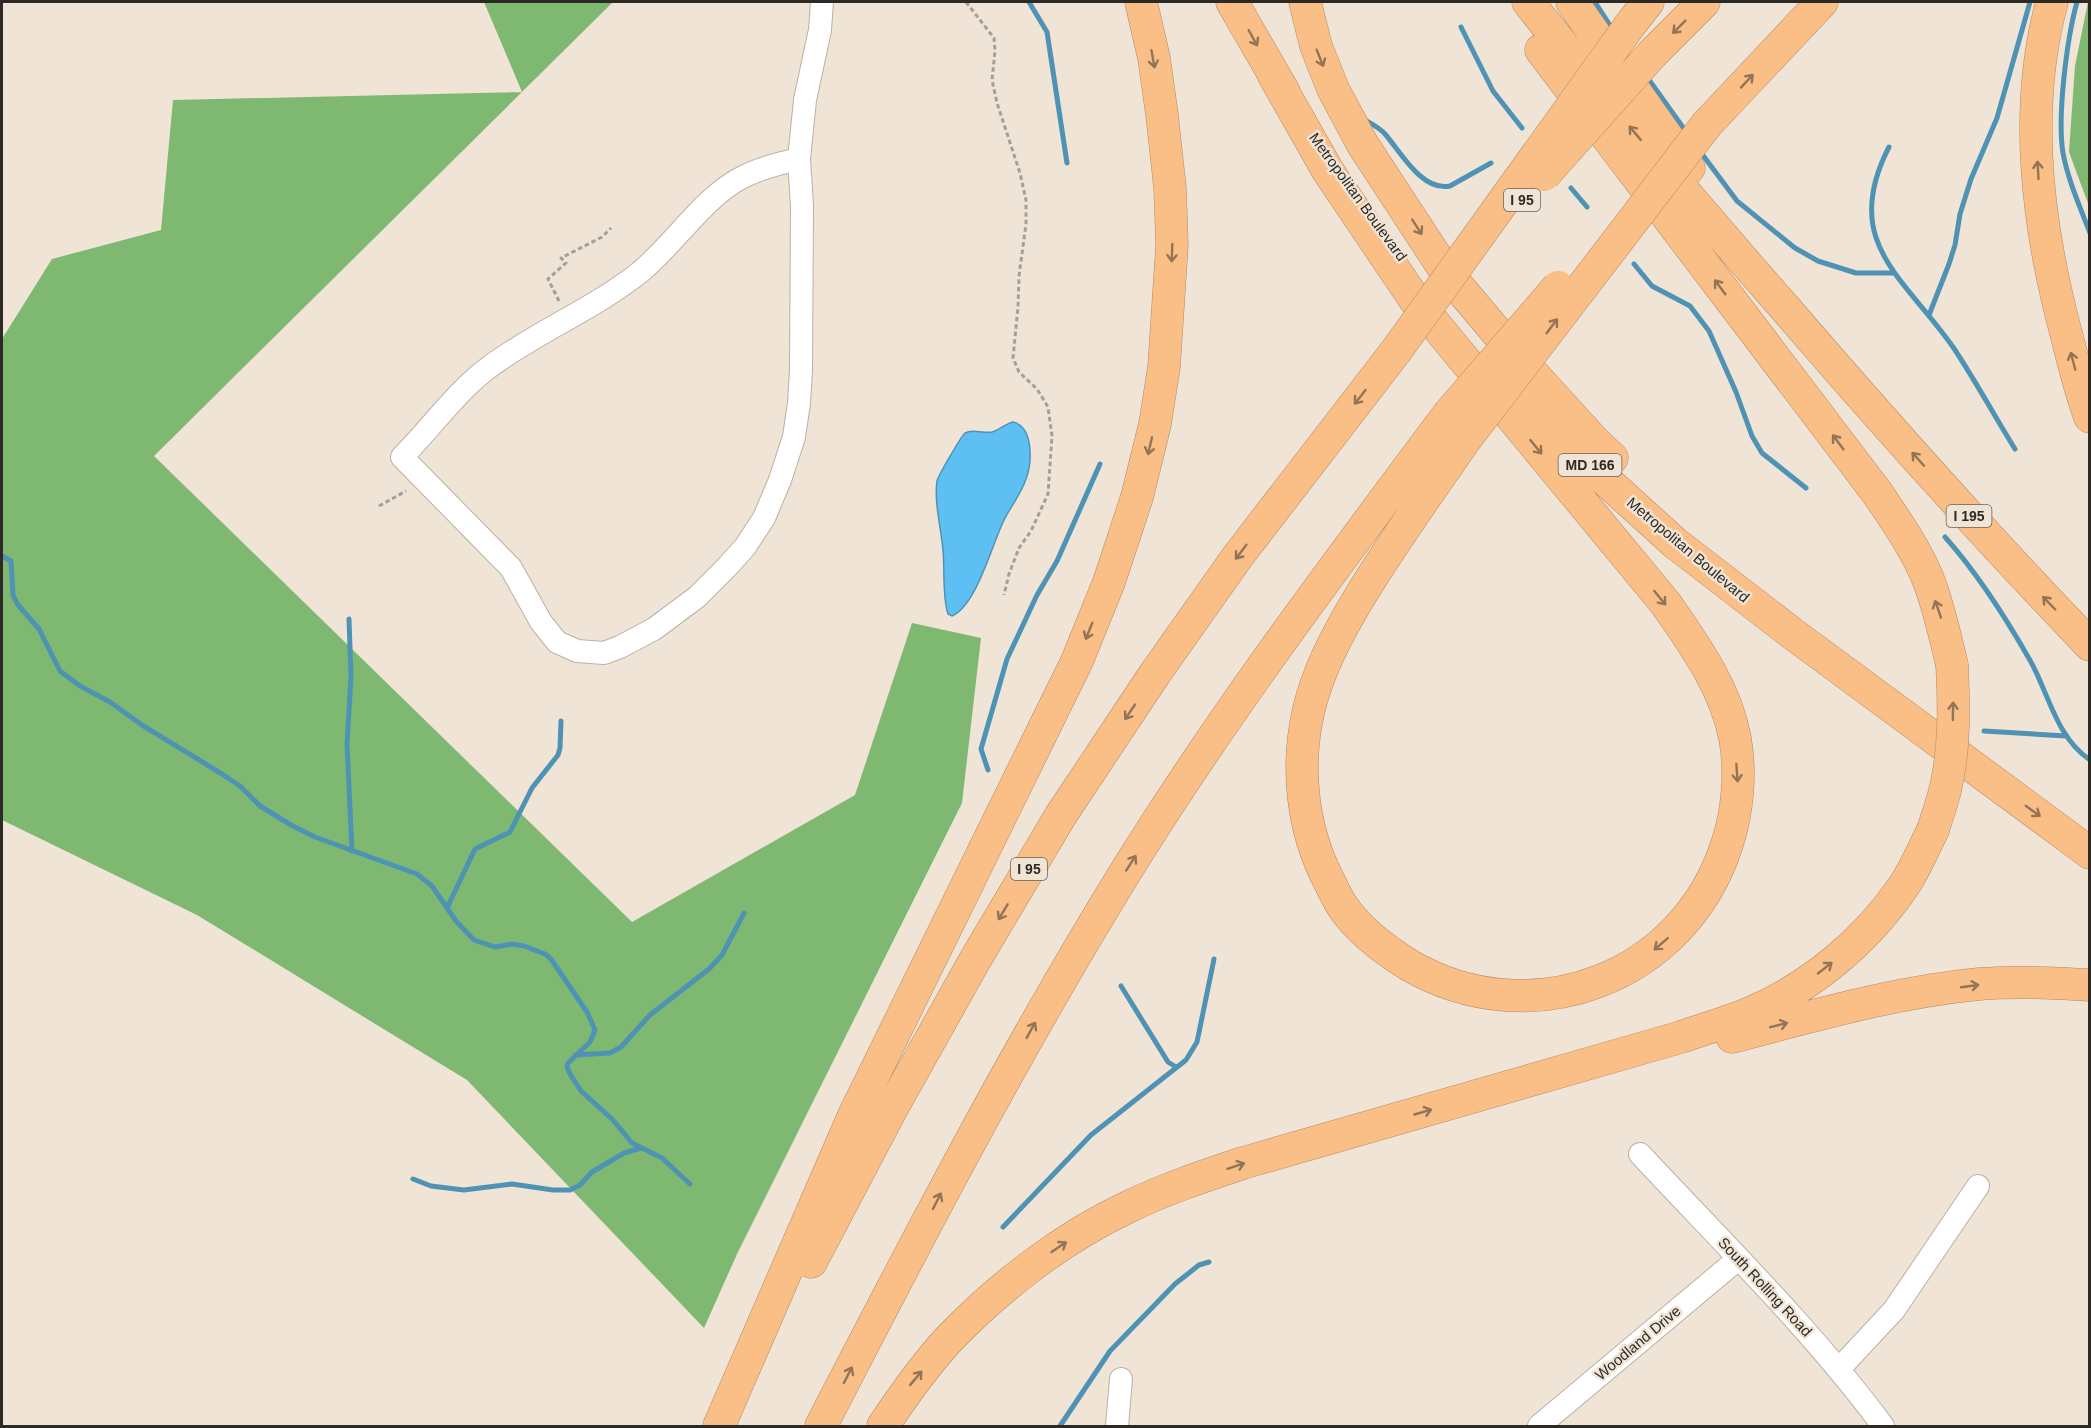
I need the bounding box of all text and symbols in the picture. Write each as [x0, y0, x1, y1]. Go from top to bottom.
one-way arrow [1671, 20, 1686, 35]
one-way arrow [1247, 29, 1259, 46]
one-way arrow [1148, 48, 1159, 68]
one-way arrow [1316, 48, 1327, 66]
one-way arrow [1740, 74, 1754, 89]
one-way arrow [1628, 126, 1642, 141]
street label: Metropolitan Boulevard [1306, 129, 1411, 264]
one-way arrow [2032, 160, 2043, 180]
road number: I 95 [1504, 189, 1540, 211]
one-way arrow [1411, 218, 1423, 235]
one-way arrow [1166, 242, 1177, 262]
one-way arrow [1714, 280, 1726, 296]
one-way arrow [1545, 319, 1558, 335]
one-way arrow [2067, 352, 2078, 371]
one-way arrow [1354, 389, 1367, 405]
one-way arrow [1832, 435, 1845, 451]
one-way arrow [1143, 436, 1155, 455]
one-way arrow [1530, 439, 1543, 455]
one-way arrow [1911, 451, 1924, 467]
road number: MD 166 [1558, 454, 1622, 476]
street label: Metropolitan Boulevard [1624, 494, 1753, 606]
road number: I 195 [1946, 505, 1992, 527]
one-way arrow [1235, 543, 1247, 559]
one-way arrow [1654, 590, 1667, 606]
one-way arrow [2042, 596, 2056, 611]
one-way arrow [1931, 600, 1942, 619]
one-way arrow [1083, 621, 1094, 640]
one-way arrow [1948, 702, 1959, 722]
one-way arrow [1123, 703, 1136, 720]
one-way arrow [1732, 762, 1743, 782]
one-way arrow [2025, 805, 2041, 818]
one-way arrow [1125, 855, 1137, 872]
road number: I 95 [1011, 858, 1047, 880]
one-way arrow [997, 903, 1009, 920]
one-way arrow [1654, 937, 1669, 951]
one-way arrow [1817, 962, 1833, 975]
one-way arrow [1959, 980, 1979, 991]
one-way arrow [1769, 1018, 1788, 1030]
one-way arrow [1025, 1022, 1037, 1039]
one-way arrow [1413, 1106, 1432, 1118]
one-way arrow [1226, 1159, 1244, 1170]
one-way arrow [932, 1193, 944, 1211]
street label: South Rolling Road [1715, 1234, 1816, 1340]
one-way arrow [1051, 1241, 1067, 1253]
street label: Woodland Drive [1591, 1302, 1684, 1383]
one-way arrow [842, 1366, 854, 1384]
one-way arrow [910, 1371, 923, 1387]

